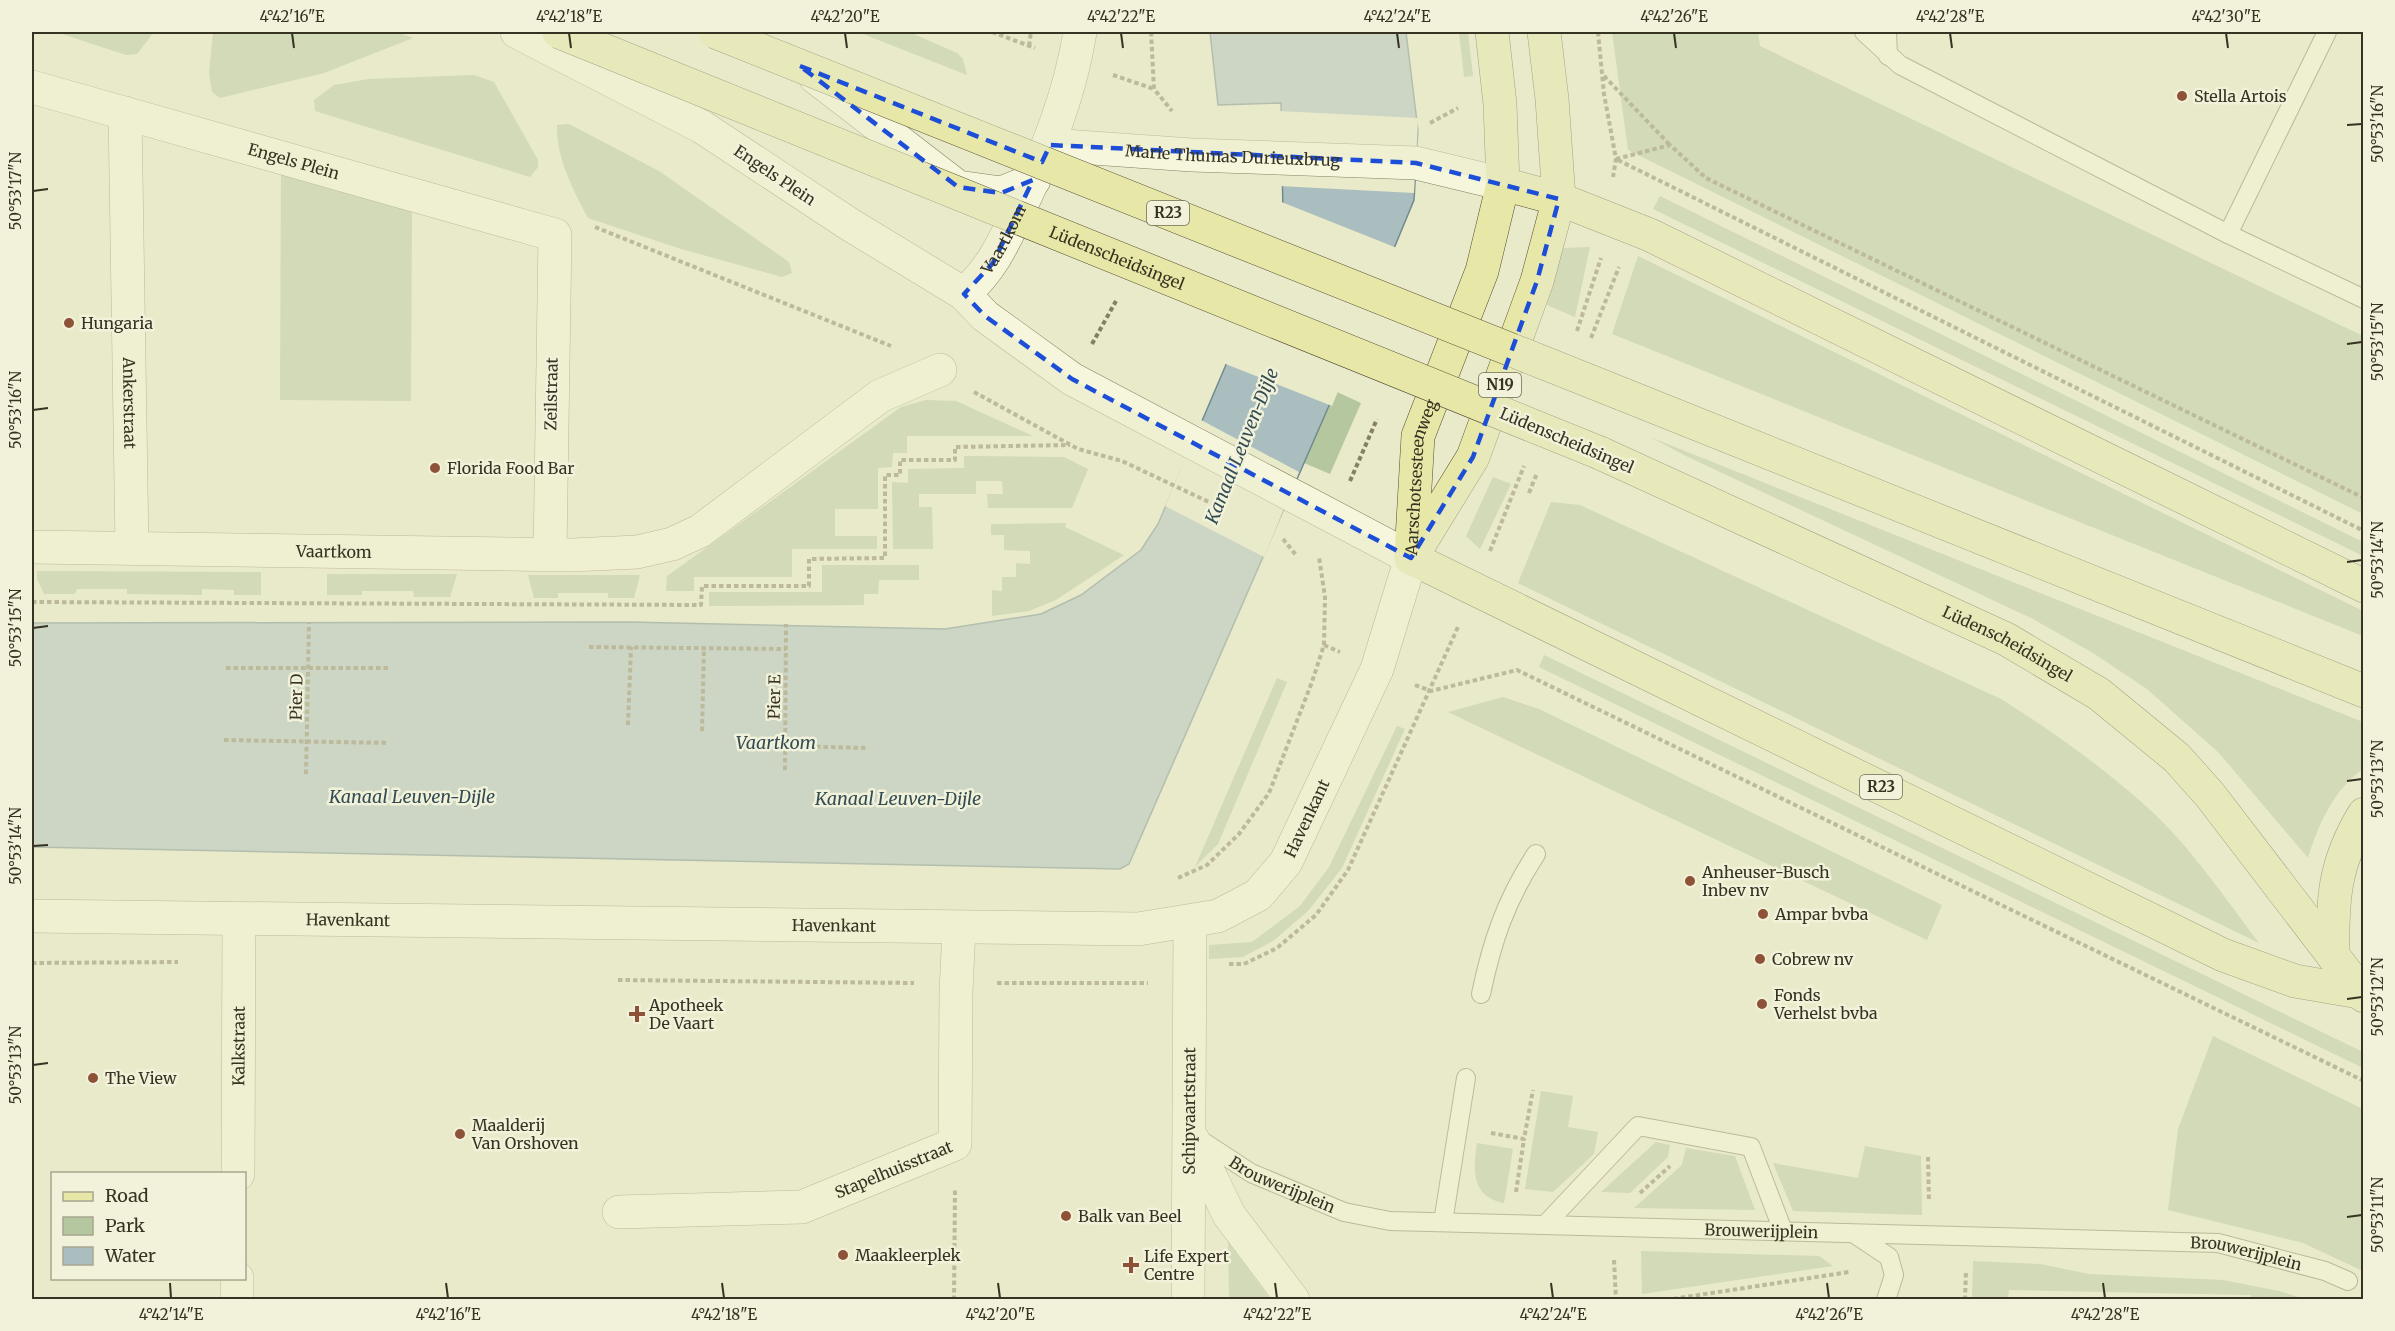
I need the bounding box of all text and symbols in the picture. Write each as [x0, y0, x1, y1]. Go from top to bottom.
text: 4°42'16"E [259, 7, 325, 26]
text: 4°42'18"E [536, 7, 602, 26]
text: 4°42'20"E [810, 7, 880, 26]
text: 4°42'22"E [1087, 7, 1156, 26]
text: 4°42'24"E [1363, 7, 1431, 26]
text: 4°42'26"E [1640, 7, 1708, 26]
text: 4°42'28"E [1916, 7, 1985, 26]
text: 4°42'30"E [2192, 7, 2261, 26]
text: 50°53'16"N [2368, 84, 2387, 163]
place label: Stella Artois [2194, 86, 2287, 106]
marker: Stella Artois [2175, 89, 2189, 103]
street label: Engels Plein [246, 139, 342, 184]
street label: Engels Plein [730, 140, 820, 210]
street label: Marie Thumas Durieuxbrug [1125, 140, 1341, 170]
text: 50°53'17"N [6, 151, 25, 230]
road number: R23 [1147, 201, 1189, 225]
street label: Vaartkom [976, 202, 1030, 279]
street label: Lüdenscheidsingel [1047, 221, 1188, 294]
text: 50°53'15"N [2368, 302, 2387, 381]
place label: Hungaria [81, 313, 154, 333]
marker: Hungaria [62, 316, 76, 330]
street label: Ankerstraat [119, 356, 140, 450]
street label: Zeilstraat [540, 356, 562, 431]
water label: Kanaal Leuven-Dijle [1199, 364, 1283, 528]
text: 50°53'16"N [6, 370, 25, 449]
road number: N19 [1479, 373, 1521, 397]
street label: Aarschotsesteenweg [1401, 396, 1441, 557]
street label: Lüdenscheidsingel [1497, 403, 1637, 477]
place label: Florida Food Bar [447, 458, 575, 478]
marker: Florida Food Bar [428, 461, 442, 475]
text: 50°53'14"N [2368, 521, 2387, 599]
street label: Vaartkom [295, 541, 372, 562]
text: 50°53'15"N [6, 588, 25, 667]
street label: Lüdenscheidsingel [1939, 601, 2076, 686]
street label: Pier D [286, 673, 306, 721]
street label: Pier E [764, 674, 784, 720]
water label: Vaartkom [736, 731, 816, 754]
text: 50°53'13"N [2368, 739, 2387, 818]
street label: Havenkant [1280, 775, 1334, 861]
road number: R23 [1860, 775, 1902, 799]
water label: Kanaal Leuven-Dijle [328, 785, 495, 808]
water label: Kanaal Leuven-Dijle [814, 787, 981, 810]
text: 50°53'14"N [6, 807, 25, 885]
place label: Anheuser-Busch Inbev nv [1701, 862, 1830, 900]
marker: Anheuser-Busch Inbev nv [1683, 874, 1697, 888]
place label: Ampar bvba [1774, 904, 1869, 924]
marker: Ampar bvba [1756, 907, 1770, 921]
street label: Havenkant [306, 909, 391, 930]
street label: Havenkant [792, 915, 877, 936]
place label: Cobrew nv [1772, 949, 1854, 969]
marker: Cobrew nv [1753, 952, 1767, 966]
text: 50°53'12"N [2368, 957, 2387, 1037]
place label: Fonds Verhelst bvba [1773, 985, 1878, 1023]
place label: Apotheek De Vaart [648, 995, 724, 1033]
marker: Fonds Verhelst bvba [1755, 997, 1769, 1011]
street label: Kalkstraat [228, 1005, 249, 1086]
marker: Apotheek De Vaart [630, 1007, 644, 1021]
text: 50°53'13"N [6, 1025, 25, 1104]
street label: Schipvaartstraat [1179, 1046, 1199, 1175]
place label: The View [105, 1068, 177, 1088]
marker: The View [86, 1071, 100, 1085]
place label: Maalderij Van Orshoven [471, 1115, 579, 1153]
marker: Maalderij Van Orshoven [453, 1127, 467, 1141]
street label: Stapelhuisstraat [832, 1136, 956, 1202]
street label: Brouwerijplein [1226, 1152, 1338, 1217]
legend [51, 1172, 246, 1280]
text: 50°53'11"N [2368, 1177, 2387, 1253]
text: Road [105, 1184, 149, 1207]
place label: Balk van Beel [1078, 1206, 1182, 1226]
marker: Balk van Beel [1059, 1209, 1073, 1223]
text: Park [105, 1214, 146, 1237]
street label: Brouwerijplein [1704, 1219, 1819, 1242]
street label: Brouwerijplein [2190, 1232, 2304, 1275]
text: Water [104, 1244, 156, 1267]
place label: Maakleerplek [855, 1245, 961, 1265]
place label: Life Expert Centre [1144, 1246, 1230, 1284]
marker: Maakleerplek [836, 1248, 850, 1262]
marker: Life Expert Centre [1122, 1256, 1140, 1274]
text: 4°42'14"E [139, 1305, 204, 1324]
text: 4°42'16"E [415, 1305, 481, 1324]
text: 4°42'18"E [691, 1305, 757, 1324]
text: 4°42'20"E [965, 1305, 1035, 1324]
text: 4°42'22"E [1243, 1305, 1312, 1324]
text: 4°42'24"E [1519, 1305, 1587, 1324]
text: 4°42'26"E [1795, 1305, 1863, 1324]
text: 4°42'28"E [2071, 1305, 2140, 1324]

